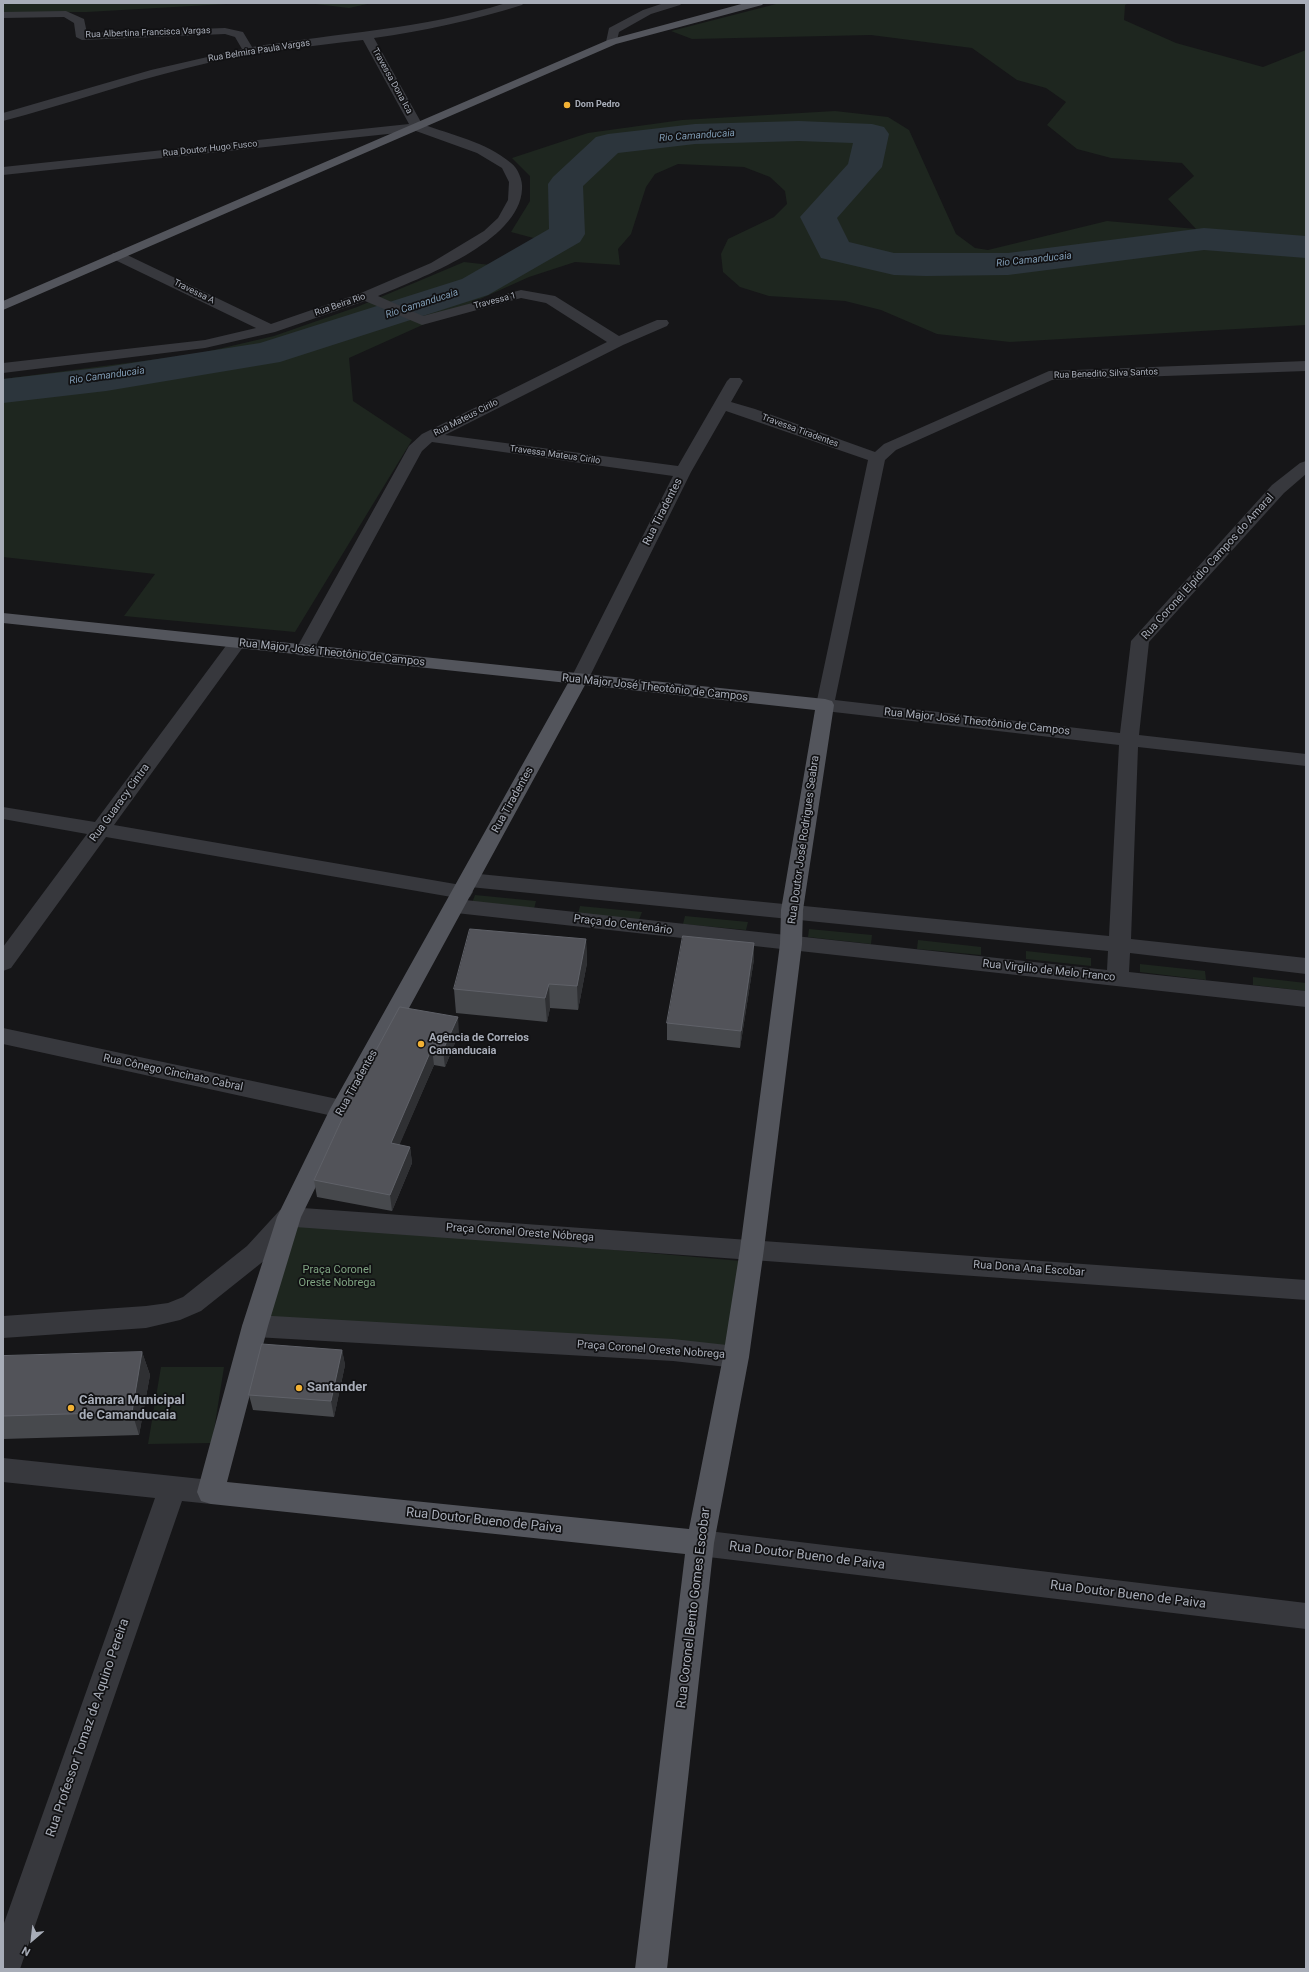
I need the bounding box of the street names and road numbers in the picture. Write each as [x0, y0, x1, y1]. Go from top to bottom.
street label: Rua Albertina Francisca Vargas [85, 25, 211, 41]
street label: Rua Belmira Paula Vargas [207, 38, 311, 64]
street label: Travessa Dona Ica [369, 46, 415, 116]
street label: Rua Doutor Hugo Fusco [162, 139, 258, 159]
street label: Travessa A [172, 277, 216, 307]
street label: Travessa 1 [473, 290, 517, 312]
street label: Rua Beira Rio [313, 291, 367, 319]
street label: Rua Benedito Silva Santos [1054, 367, 1158, 381]
street label: Rua Mateus Cirilo [432, 397, 500, 439]
street label: Travessa Tiradentes [760, 412, 840, 450]
street label: Travessa Mateus Cirilo [509, 443, 601, 467]
street label: Rua Tiradentes [640, 476, 686, 548]
street label: Rua Coronel Elpídio Campos do Amaral [1139, 491, 1277, 643]
street label: Rua Major José Theotônio de Campos [238, 637, 426, 669]
street label: Rua Major José Theotônio de Campos [561, 672, 749, 704]
street label: Rua Major José Theotônio de Campos [883, 706, 1071, 738]
street label: Rua Doutor José Rodrigues Seabra [786, 755, 822, 925]
street label: Rua Guaracy Cintra [87, 761, 153, 845]
street label: Rua Tiradentes [489, 765, 537, 835]
street label: Praça do Centenário [573, 912, 673, 938]
street label: Rua Virgílio de Melo Franco [982, 957, 1116, 985]
street label: Rua Tiradentes [333, 1048, 381, 1118]
street label: Rua Cônego Cincinato Cabral [102, 1052, 244, 1094]
street label: Praça Coronel Oreste Nóbrega [446, 1221, 594, 1245]
street label: Rua Dona Ana Escobar [973, 1259, 1085, 1279]
street label: Praça Coronel Oreste Nobrega [577, 1338, 725, 1362]
street label: Rua Doutor Bueno de Paiva [405, 1505, 563, 1537]
street label: Rua Coronel Bento Gomes Escobar [674, 1507, 714, 1709]
street label: Rua Doutor Bueno de Paiva [728, 1539, 886, 1573]
street label: Rua Doutor Bueno de Paiva [1049, 1578, 1207, 1612]
street label: Rua Professor Tomaz de Aquino Pereira [43, 1617, 133, 1839]

